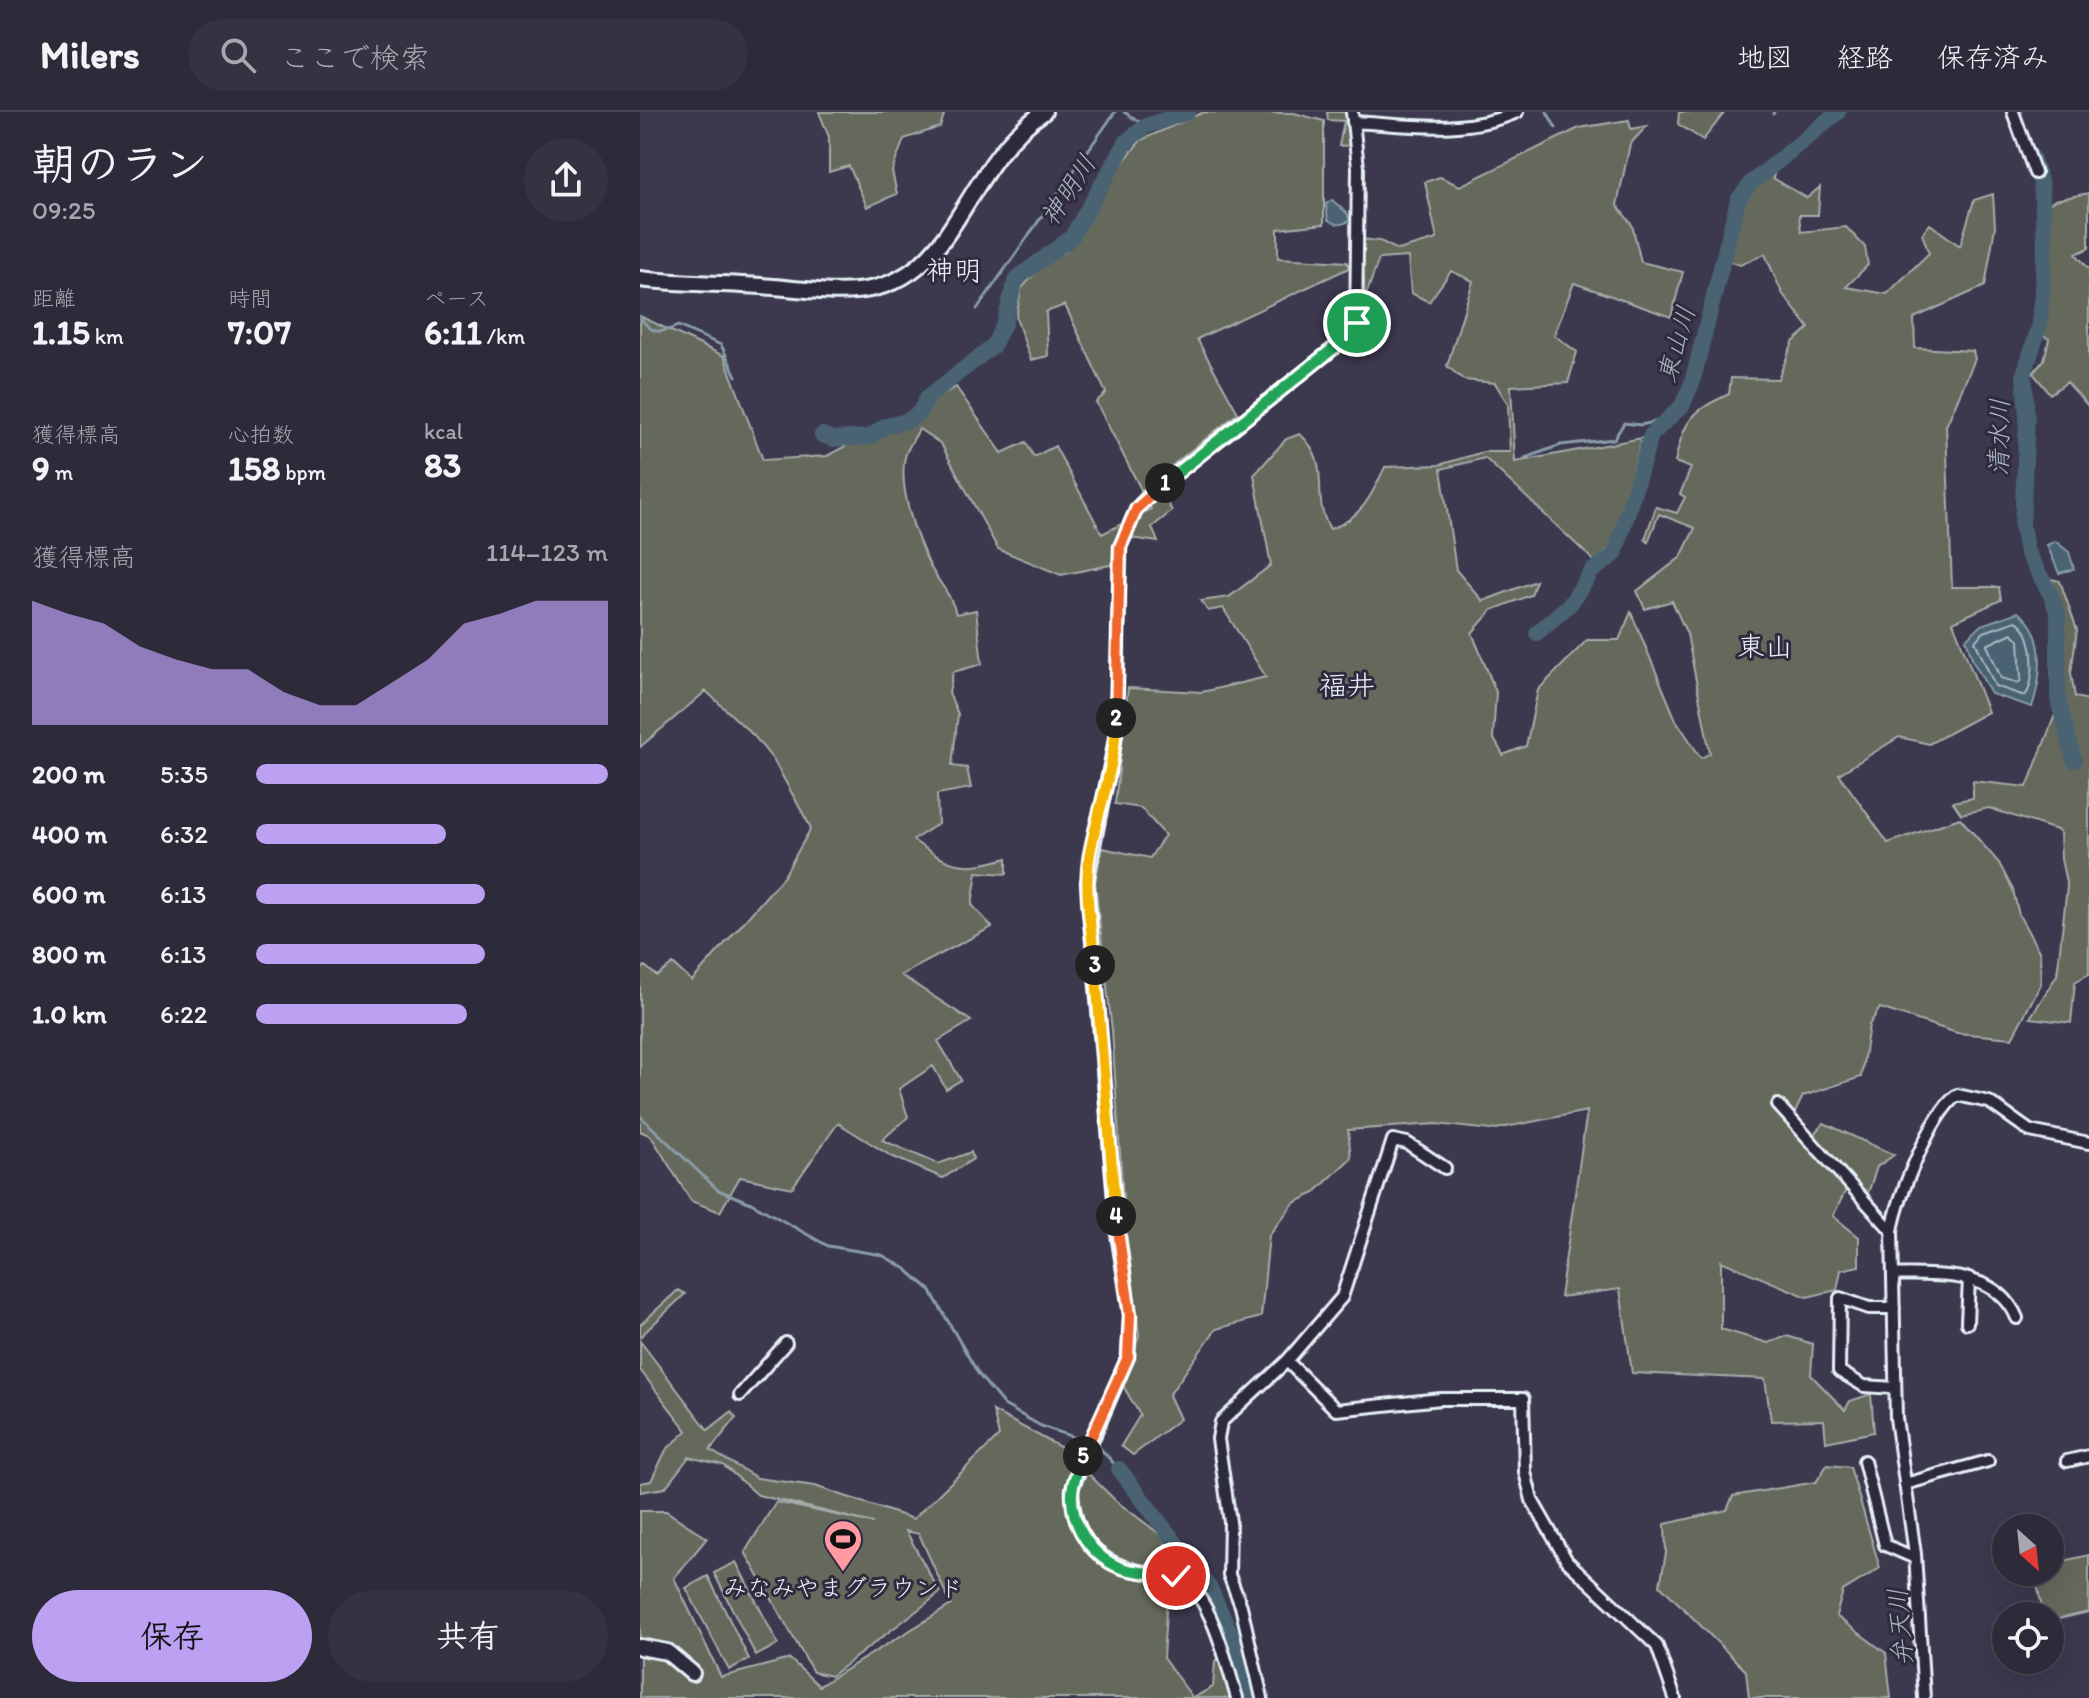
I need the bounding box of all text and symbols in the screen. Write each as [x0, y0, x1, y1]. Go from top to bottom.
search box [188, 19, 748, 91]
text: Milers [40, 32, 140, 78]
icon: search [216, 33, 260, 77]
text: ここで検索 [280, 39, 430, 76]
text: 地図 [1737, 40, 1793, 74]
text: 経路 [1837, 40, 1893, 74]
text: 保存済み [1937, 40, 2049, 74]
text: 朝のラン [32, 137, 208, 190]
button: share [524, 138, 608, 222]
water label: 神明川 [1033, 149, 1103, 231]
text: 09:25 [32, 194, 95, 226]
district label: 神明 [926, 253, 982, 287]
text: 距離 [32, 285, 76, 312]
text: 時間 [228, 285, 272, 312]
text: ペース [424, 285, 489, 312]
pin [1323, 289, 1391, 357]
icon: arrive [1335, 301, 1379, 345]
water label: 東山川 [1650, 302, 1702, 386]
text: 1.15 [32, 312, 90, 353]
text: 7:07 [228, 312, 291, 353]
text: 6:11 [424, 312, 482, 353]
text: km [90, 323, 124, 350]
text: /km [482, 323, 525, 350]
water label: 清水川 [1982, 398, 2016, 476]
text: kcal [424, 418, 463, 445]
text: 獲得標高 [32, 421, 120, 448]
text: 心拍数 [228, 421, 294, 448]
text: 83 [424, 445, 461, 486]
text: 9 [32, 448, 50, 489]
text: 158 [228, 448, 280, 489]
text: m [50, 459, 73, 486]
text: bpm [280, 459, 326, 486]
pin: 1 [1145, 463, 1185, 503]
text: 1 [1160, 469, 1170, 496]
text: 114–123 m [486, 536, 608, 568]
text: 獲得標高 [32, 541, 136, 573]
district label: 東山 [1737, 629, 1793, 663]
district label: 福井 [1319, 668, 1375, 702]
pin: 2 [1096, 698, 1136, 738]
text: 2 [1110, 704, 1122, 731]
text: 200 m [32, 758, 105, 790]
text: 5:35 [160, 758, 208, 790]
text: 400 m [32, 818, 107, 850]
text: 6:32 [160, 818, 208, 850]
text: 600 m [32, 878, 106, 910]
text: 6:13 [160, 878, 206, 910]
text: 800 m [32, 938, 106, 970]
text: 6:13 [160, 938, 206, 970]
pin: 3 [1075, 945, 1115, 985]
text: 3 [1089, 951, 1101, 978]
text: 1.0 km [32, 998, 107, 1030]
text: 6:22 [160, 998, 207, 1030]
pin: 4 [1096, 1196, 1136, 1236]
text: 4 [1109, 1202, 1123, 1229]
pin: 5 [1063, 1436, 1103, 1476]
text: 5 [1077, 1442, 1089, 1469]
north arrow [1992, 1514, 2064, 1586]
map controls [1992, 1514, 2064, 1674]
sports icon: みなみやまグラウンド [822, 1518, 864, 1573]
pin [1142, 1542, 1210, 1610]
icon: check [1154, 1554, 1198, 1598]
place label: みなみやまグラウンド [723, 1573, 963, 1602]
water label: 弁天川 [1881, 1587, 1919, 1667]
button: 保存 [32, 1590, 312, 1682]
button: 共有 [328, 1590, 608, 1682]
button: locate [1992, 1602, 2064, 1674]

